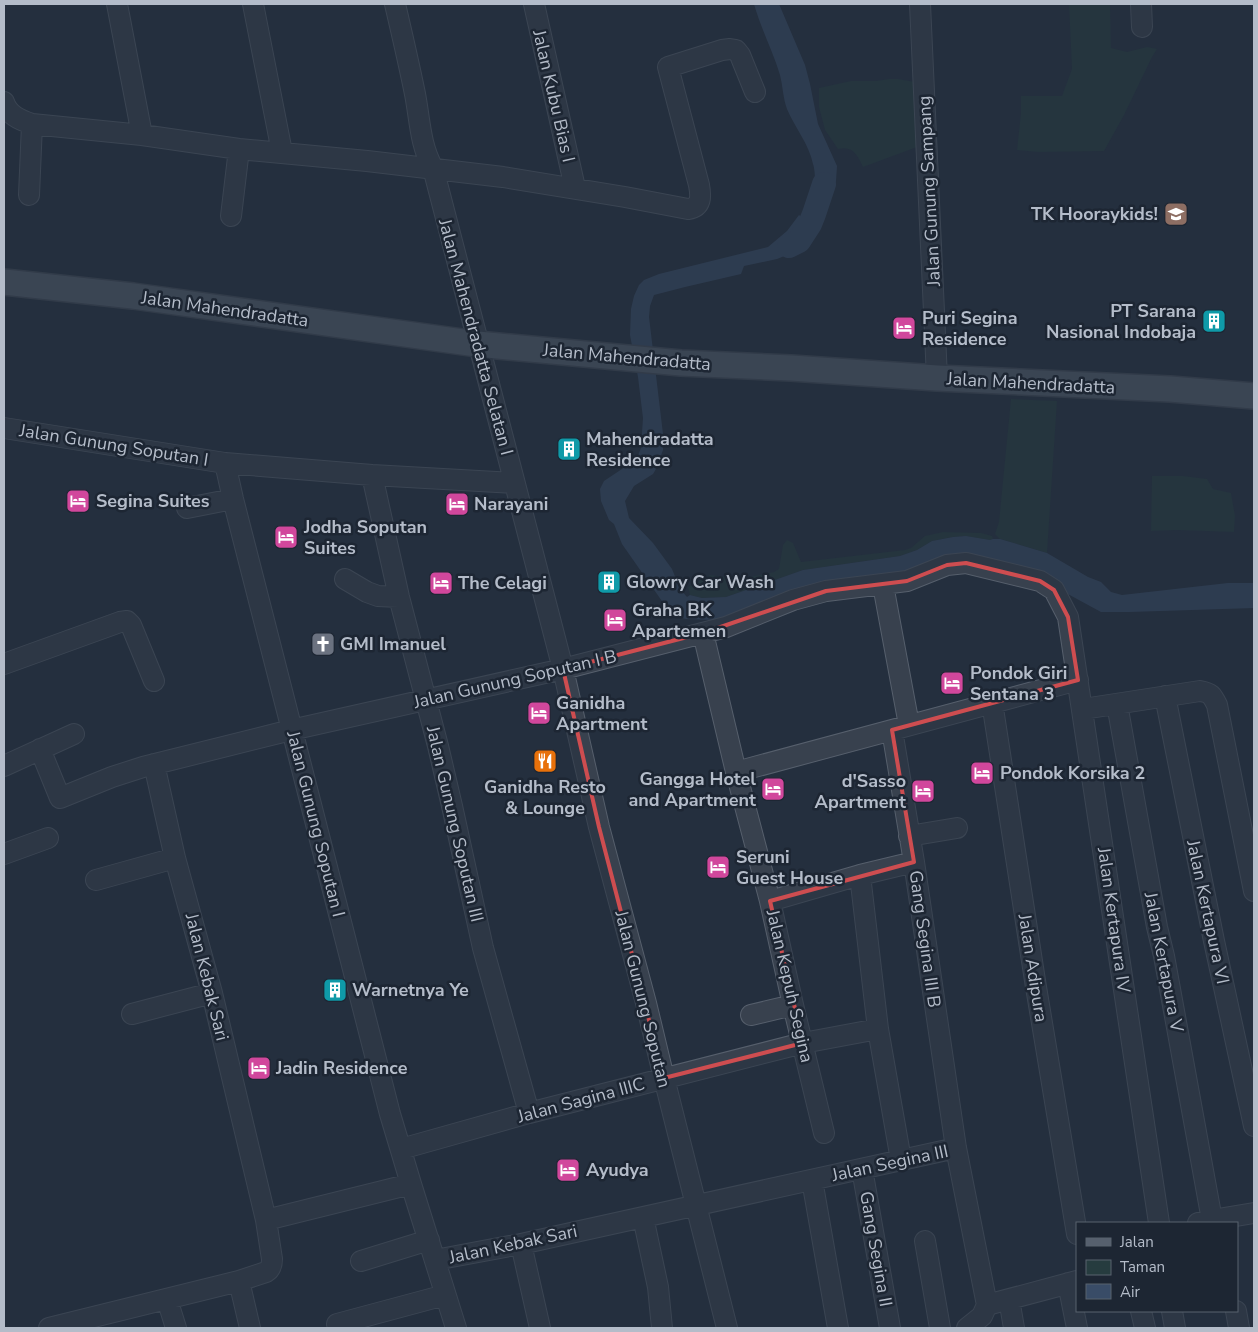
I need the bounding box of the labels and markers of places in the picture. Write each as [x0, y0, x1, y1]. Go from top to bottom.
school or university icon: TK Hooraykids! [1163, 201, 1189, 227]
place label: TK Hooraykids! [1031, 202, 1158, 226]
place label: PT Sarana Nasional Indobaja [1046, 299, 1196, 344]
place label: Puri Segina Residence [922, 306, 1017, 351]
building icon: PT Sarana Nasional Indobaja [1201, 308, 1227, 334]
hotel icon: Puri Segina Residence [891, 315, 917, 341]
place label: Mahendradatta Residence [586, 427, 714, 472]
building icon: Mahendradatta Residence [556, 436, 582, 462]
hotel icon: Segina Suites [65, 488, 91, 514]
place label: Segina Suites [96, 489, 210, 513]
hotel icon: Narayani [444, 491, 470, 517]
place label: Narayani [474, 492, 548, 516]
place label: Jodha Soputan Suites [303, 515, 427, 560]
hotel icon: Jodha Soputan Suites [273, 524, 299, 550]
building icon: Glowry Car Wash [596, 569, 622, 595]
hotel icon: The Celagi [428, 570, 454, 596]
place label: Glowry Car Wash [626, 570, 774, 594]
place label: The Celagi [458, 571, 547, 595]
place label: Graha BK Apartemen [632, 598, 726, 643]
hotel icon: Graha BK Apartemen [602, 607, 628, 633]
church icon: GMI Imanuel [310, 631, 336, 657]
place label: GMI Imanuel [340, 632, 446, 656]
place label: Pondok Giri Sentana 3 [970, 661, 1067, 706]
hotel icon: Pondok Giri Sentana 3 [939, 670, 965, 696]
place label: Ganidha Apartment [556, 691, 648, 736]
hotel icon: Ganidha Apartment [526, 700, 552, 726]
restaurant icon: Ganidha Resto & Lounge [532, 748, 558, 774]
hotel icon: Pondok Korsika 2 [969, 760, 995, 786]
place label: Pondok Korsika 2 [1000, 761, 1145, 785]
place label: Gangga Hotel and Apartment [628, 767, 756, 812]
place label: d'Sasso Apartment [815, 769, 906, 814]
place label: Ganidha Resto & Lounge [484, 775, 606, 820]
hotel icon: Gangga Hotel and Apartment [760, 776, 786, 802]
hotel icon: d'Sasso Apartment [910, 778, 936, 804]
place label: Seruni Guest House [736, 845, 843, 890]
hotel icon: Seruni Guest House [705, 854, 731, 880]
building icon: Warnetnya Ye [322, 977, 348, 1003]
place label: Warnetnya Ye [352, 978, 469, 1002]
hotel icon: Jadin Residence [246, 1055, 272, 1081]
place label: Jadin Residence [275, 1056, 408, 1080]
hotel icon: Ayudya [555, 1157, 581, 1183]
place label: Ayudya [586, 1158, 649, 1182]

